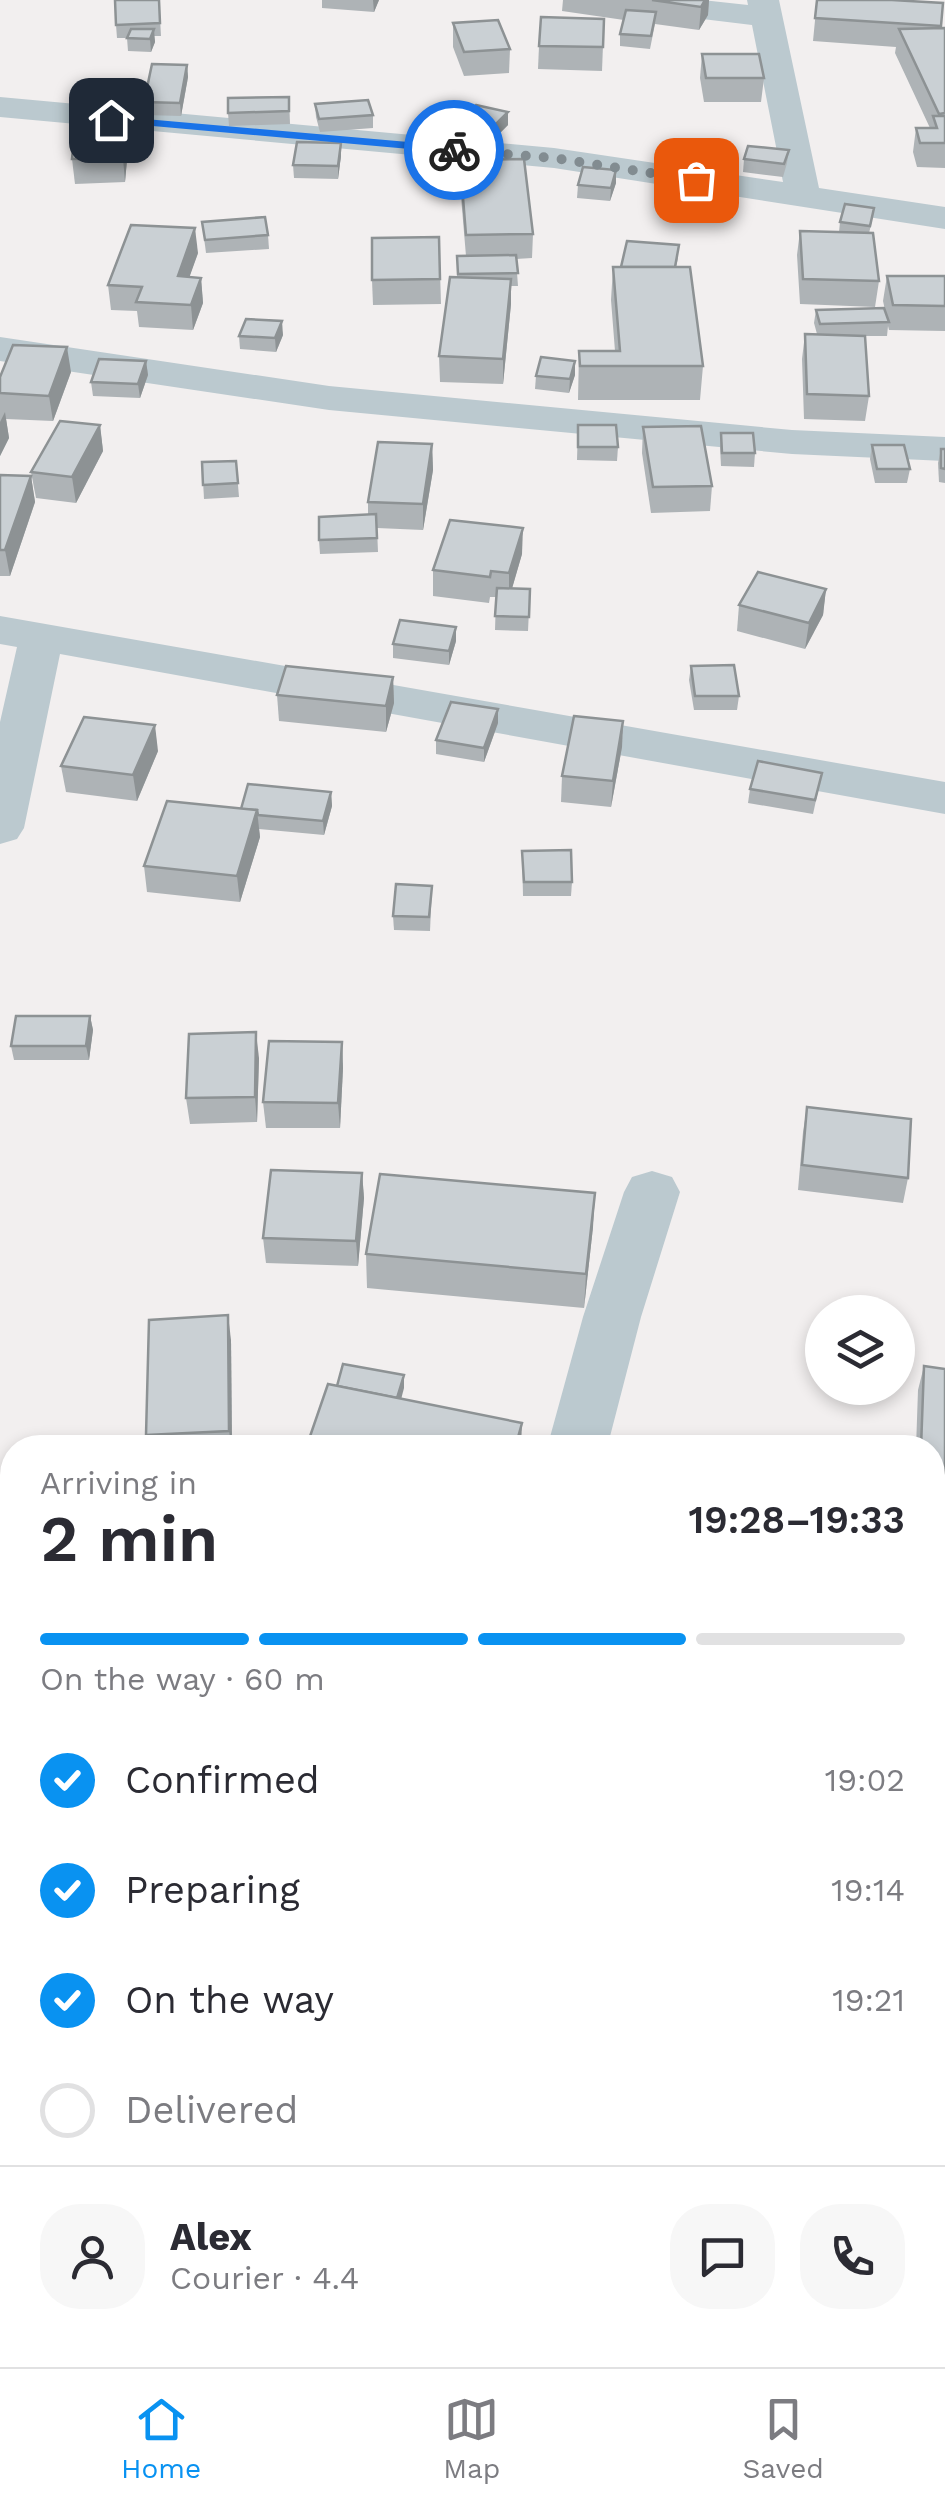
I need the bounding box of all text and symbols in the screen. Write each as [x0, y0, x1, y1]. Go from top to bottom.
pin [69, 78, 154, 163]
icon: home [84, 93, 139, 148]
courier [404, 100, 504, 200]
icon: bike [427, 123, 482, 178]
pin [654, 138, 739, 223]
icon: bag [669, 153, 724, 208]
map controls [805, 1295, 915, 1405]
button: layers [805, 1295, 915, 1405]
text: Arriving in [40, 1464, 197, 1502]
text: 19:28–19:33 [688, 1498, 905, 1542]
text: 2 min [40, 1501, 218, 1577]
text: On the way · 60 m [40, 1660, 325, 1698]
icon: check [40, 1753, 95, 1808]
text: Confirmed [125, 1758, 320, 1802]
text: 19:02 [825, 1761, 905, 1799]
icon: check [40, 1863, 95, 1918]
text: Preparing [125, 1868, 300, 1912]
text: 19:14 [831, 1871, 905, 1909]
icon: check [40, 1973, 95, 2028]
text: On the way [125, 1978, 334, 2022]
text: 19:21 [832, 1981, 905, 2019]
text: Delivered [125, 2088, 298, 2132]
button: person [40, 2204, 145, 2309]
button: chat [670, 2204, 775, 2309]
button: phone [800, 2204, 905, 2309]
text: Alex [170, 2215, 252, 2259]
text: Courier · 4.4 [170, 2259, 359, 2297]
tab: Home [121, 2392, 201, 2485]
tab: Map [443, 2392, 500, 2485]
tab: Saved [743, 2392, 824, 2485]

